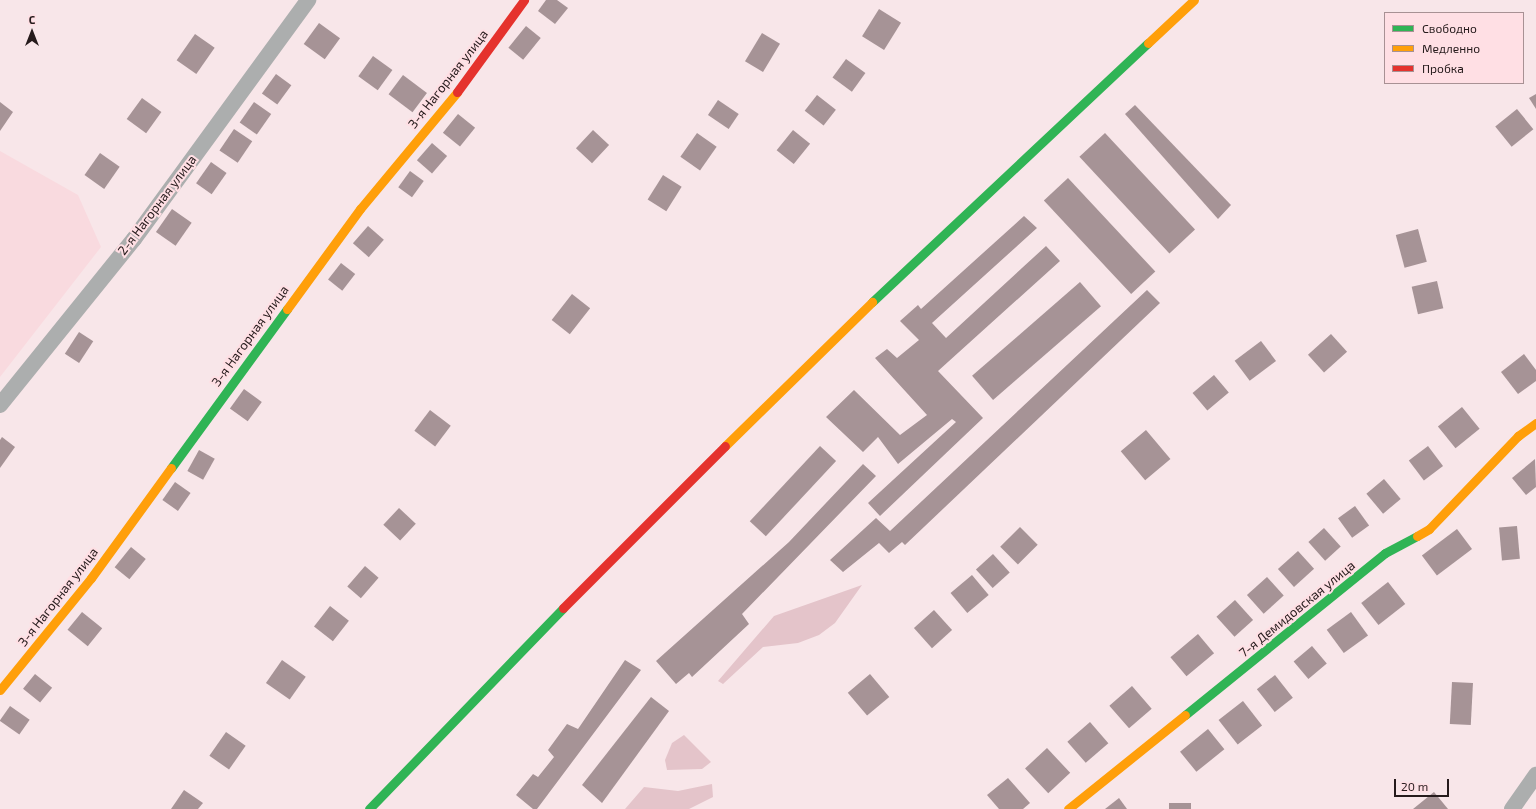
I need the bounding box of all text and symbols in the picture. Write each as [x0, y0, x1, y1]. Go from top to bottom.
north arrow [12, 12, 52, 52]
legend [1384, 12, 1524, 84]
text: С [29, 13, 35, 26]
text: Свободно [1422, 21, 1477, 35]
street label: 3-я Нагорная улица [405, 27, 491, 131]
text: Медленно [1422, 41, 1480, 55]
text: Пробка [1422, 61, 1464, 75]
street label: 2-я Нагорная улица [114, 152, 200, 258]
street label: 3-я Нагорная улица [208, 283, 292, 389]
street label: 3-я Нагорная улица [15, 545, 101, 649]
street label: 7-я Демидовская улица [1236, 557, 1358, 661]
scale bar [1396, 771, 1451, 797]
text: 20 m [1401, 779, 1428, 793]

